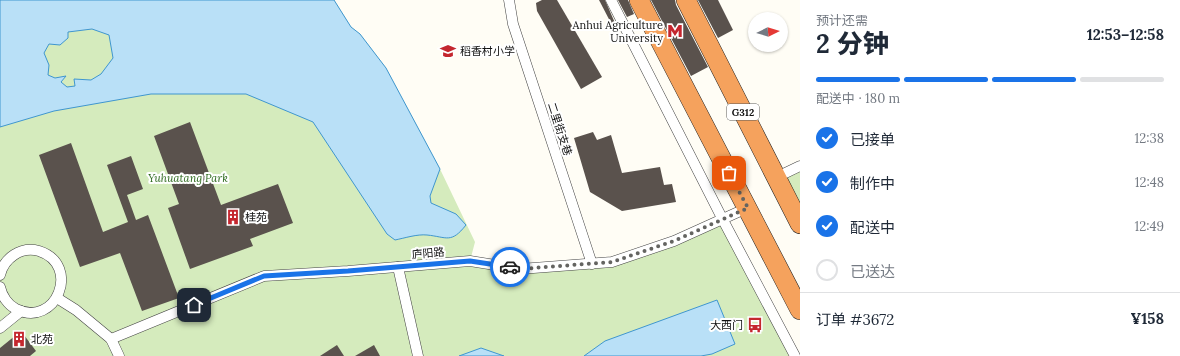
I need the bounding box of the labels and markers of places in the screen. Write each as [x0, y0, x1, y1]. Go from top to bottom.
place label: Anhui Agriculture University [572, 18, 663, 45]
metro station icon: Anhui Agriculture University [666, 22, 684, 40]
school or university icon: 稻香村小学 [439, 42, 457, 60]
place label: 稻香村小学 [460, 44, 515, 58]
pin [712, 156, 746, 190]
building icon: 桂苑 [224, 208, 242, 226]
place label: 桂苑 [245, 210, 267, 224]
pin [177, 288, 211, 322]
bus stop icon: 大西门 [746, 316, 764, 334]
place label: 大西门 [710, 318, 743, 332]
building icon: 北苑 [10, 330, 28, 348]
place label: 北苑 [31, 332, 53, 346]

